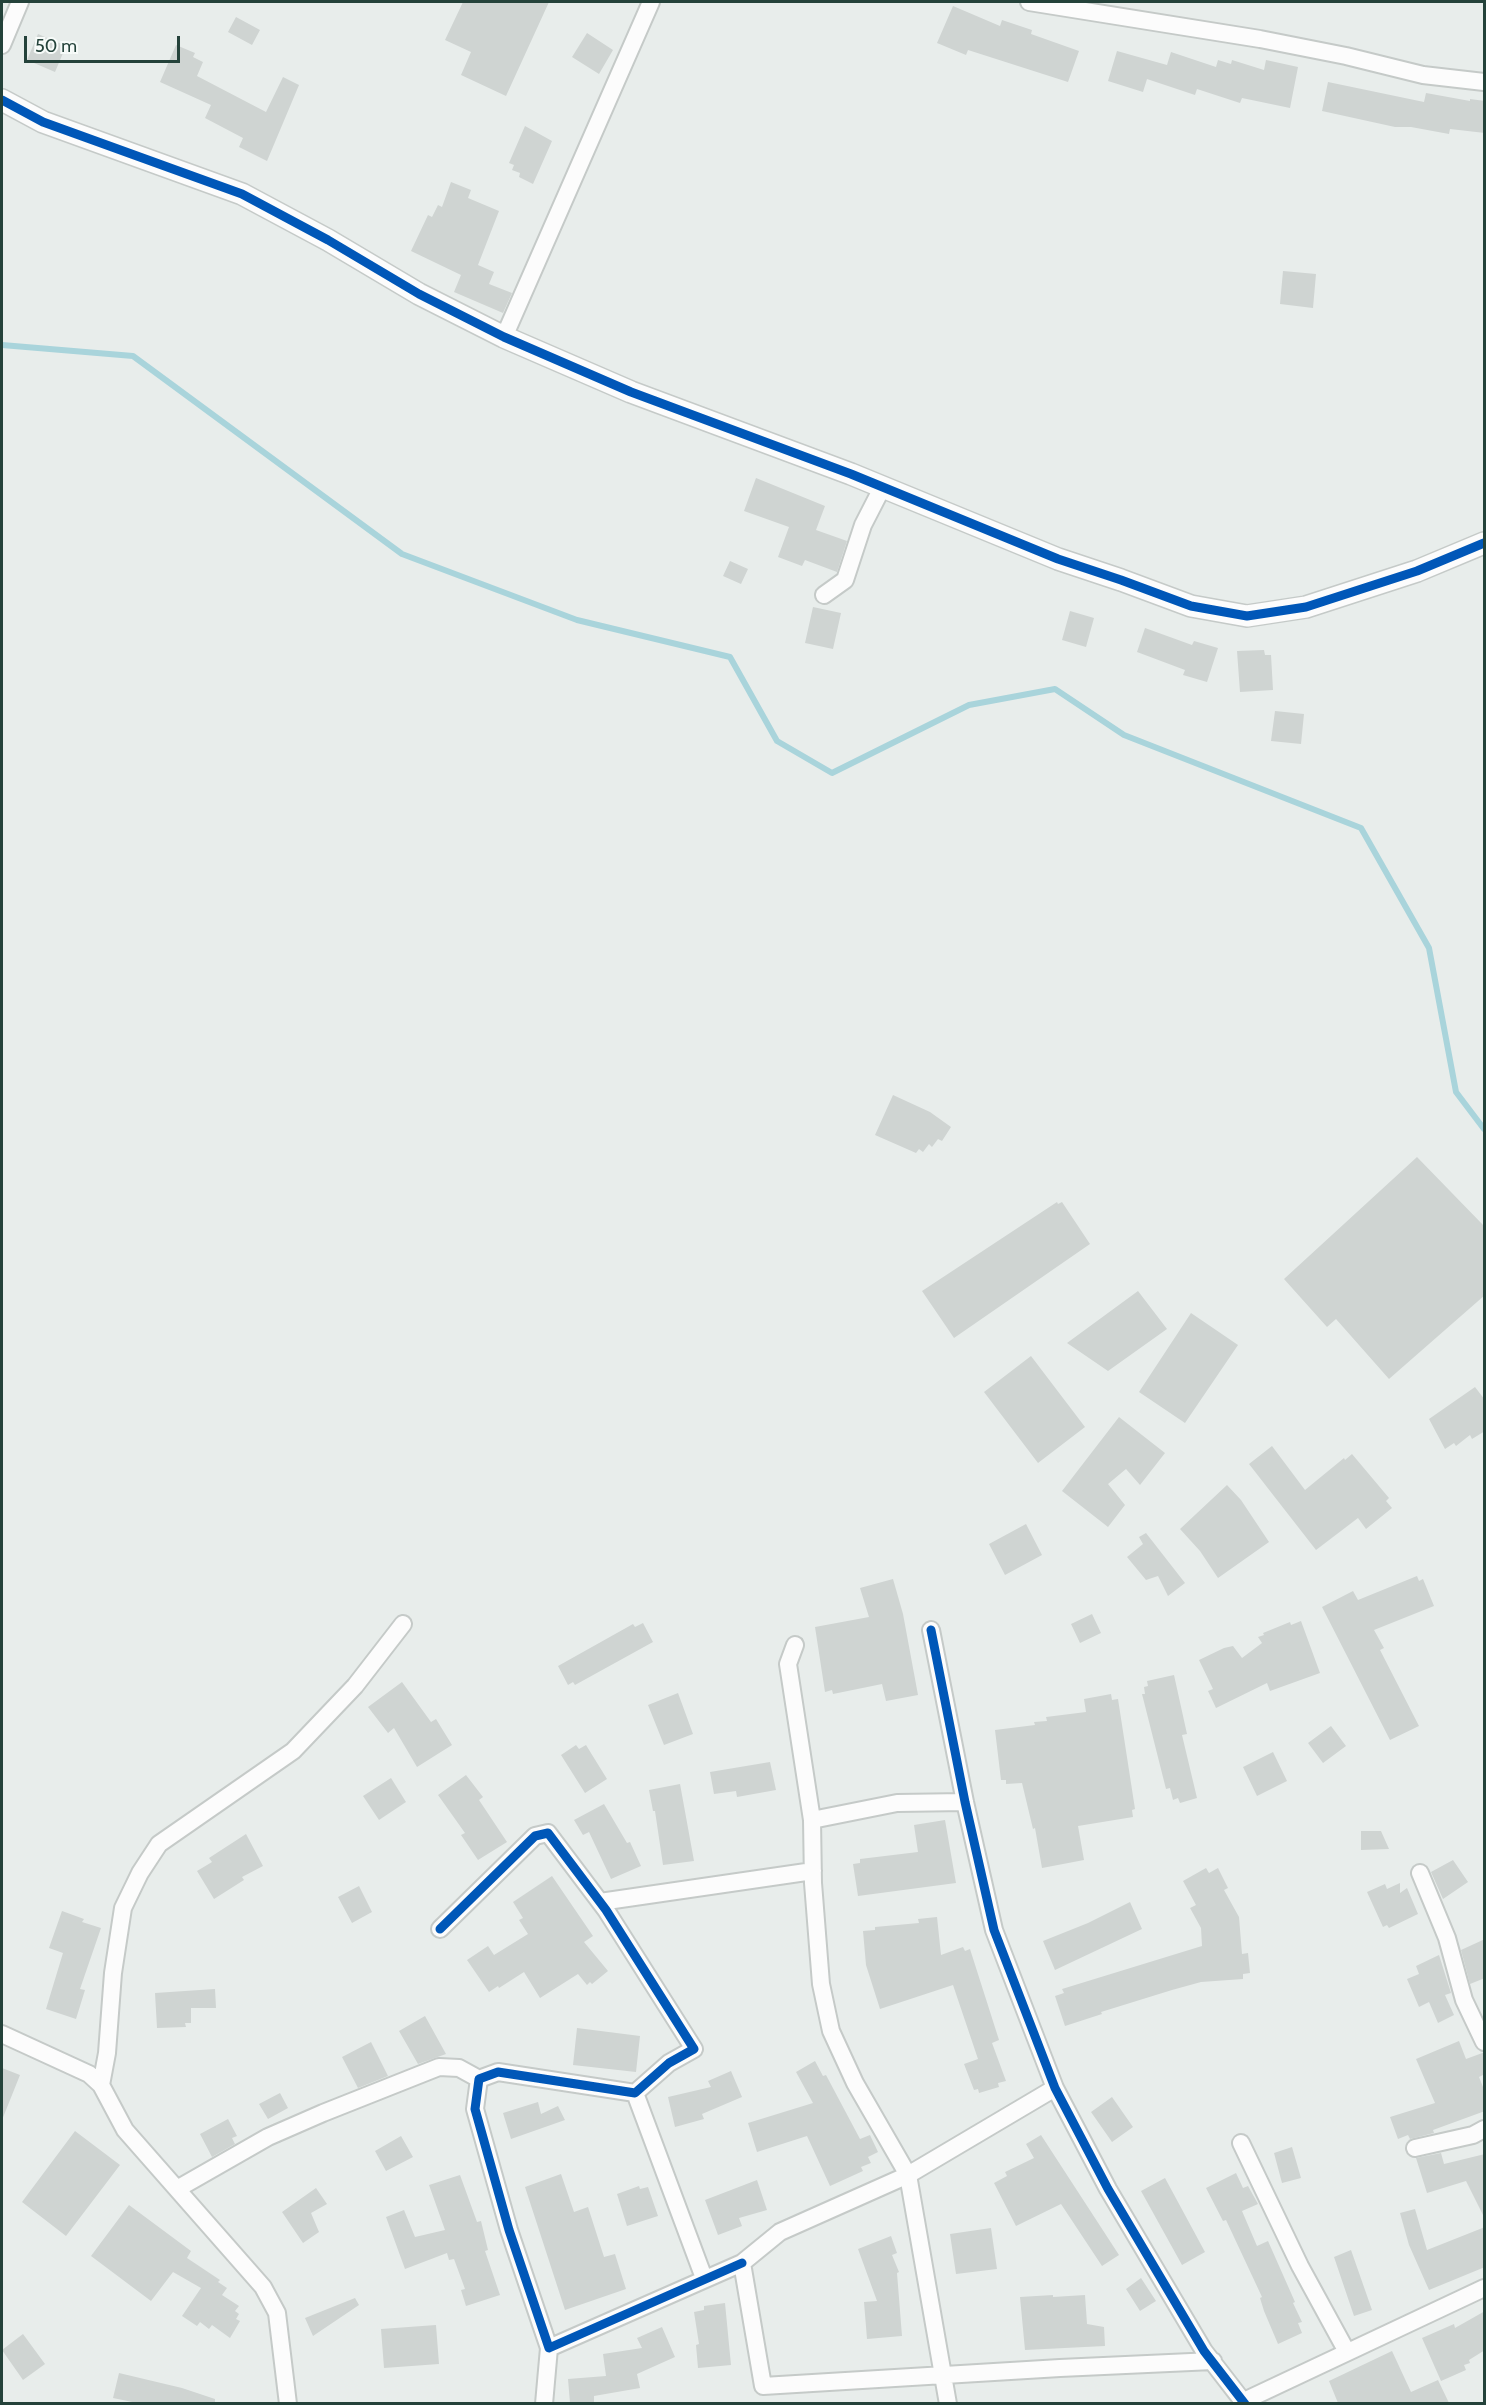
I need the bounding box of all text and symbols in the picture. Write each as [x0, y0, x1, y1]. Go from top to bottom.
scale bar [27, 24, 183, 62]
text: 50 m [35, 35, 77, 57]

